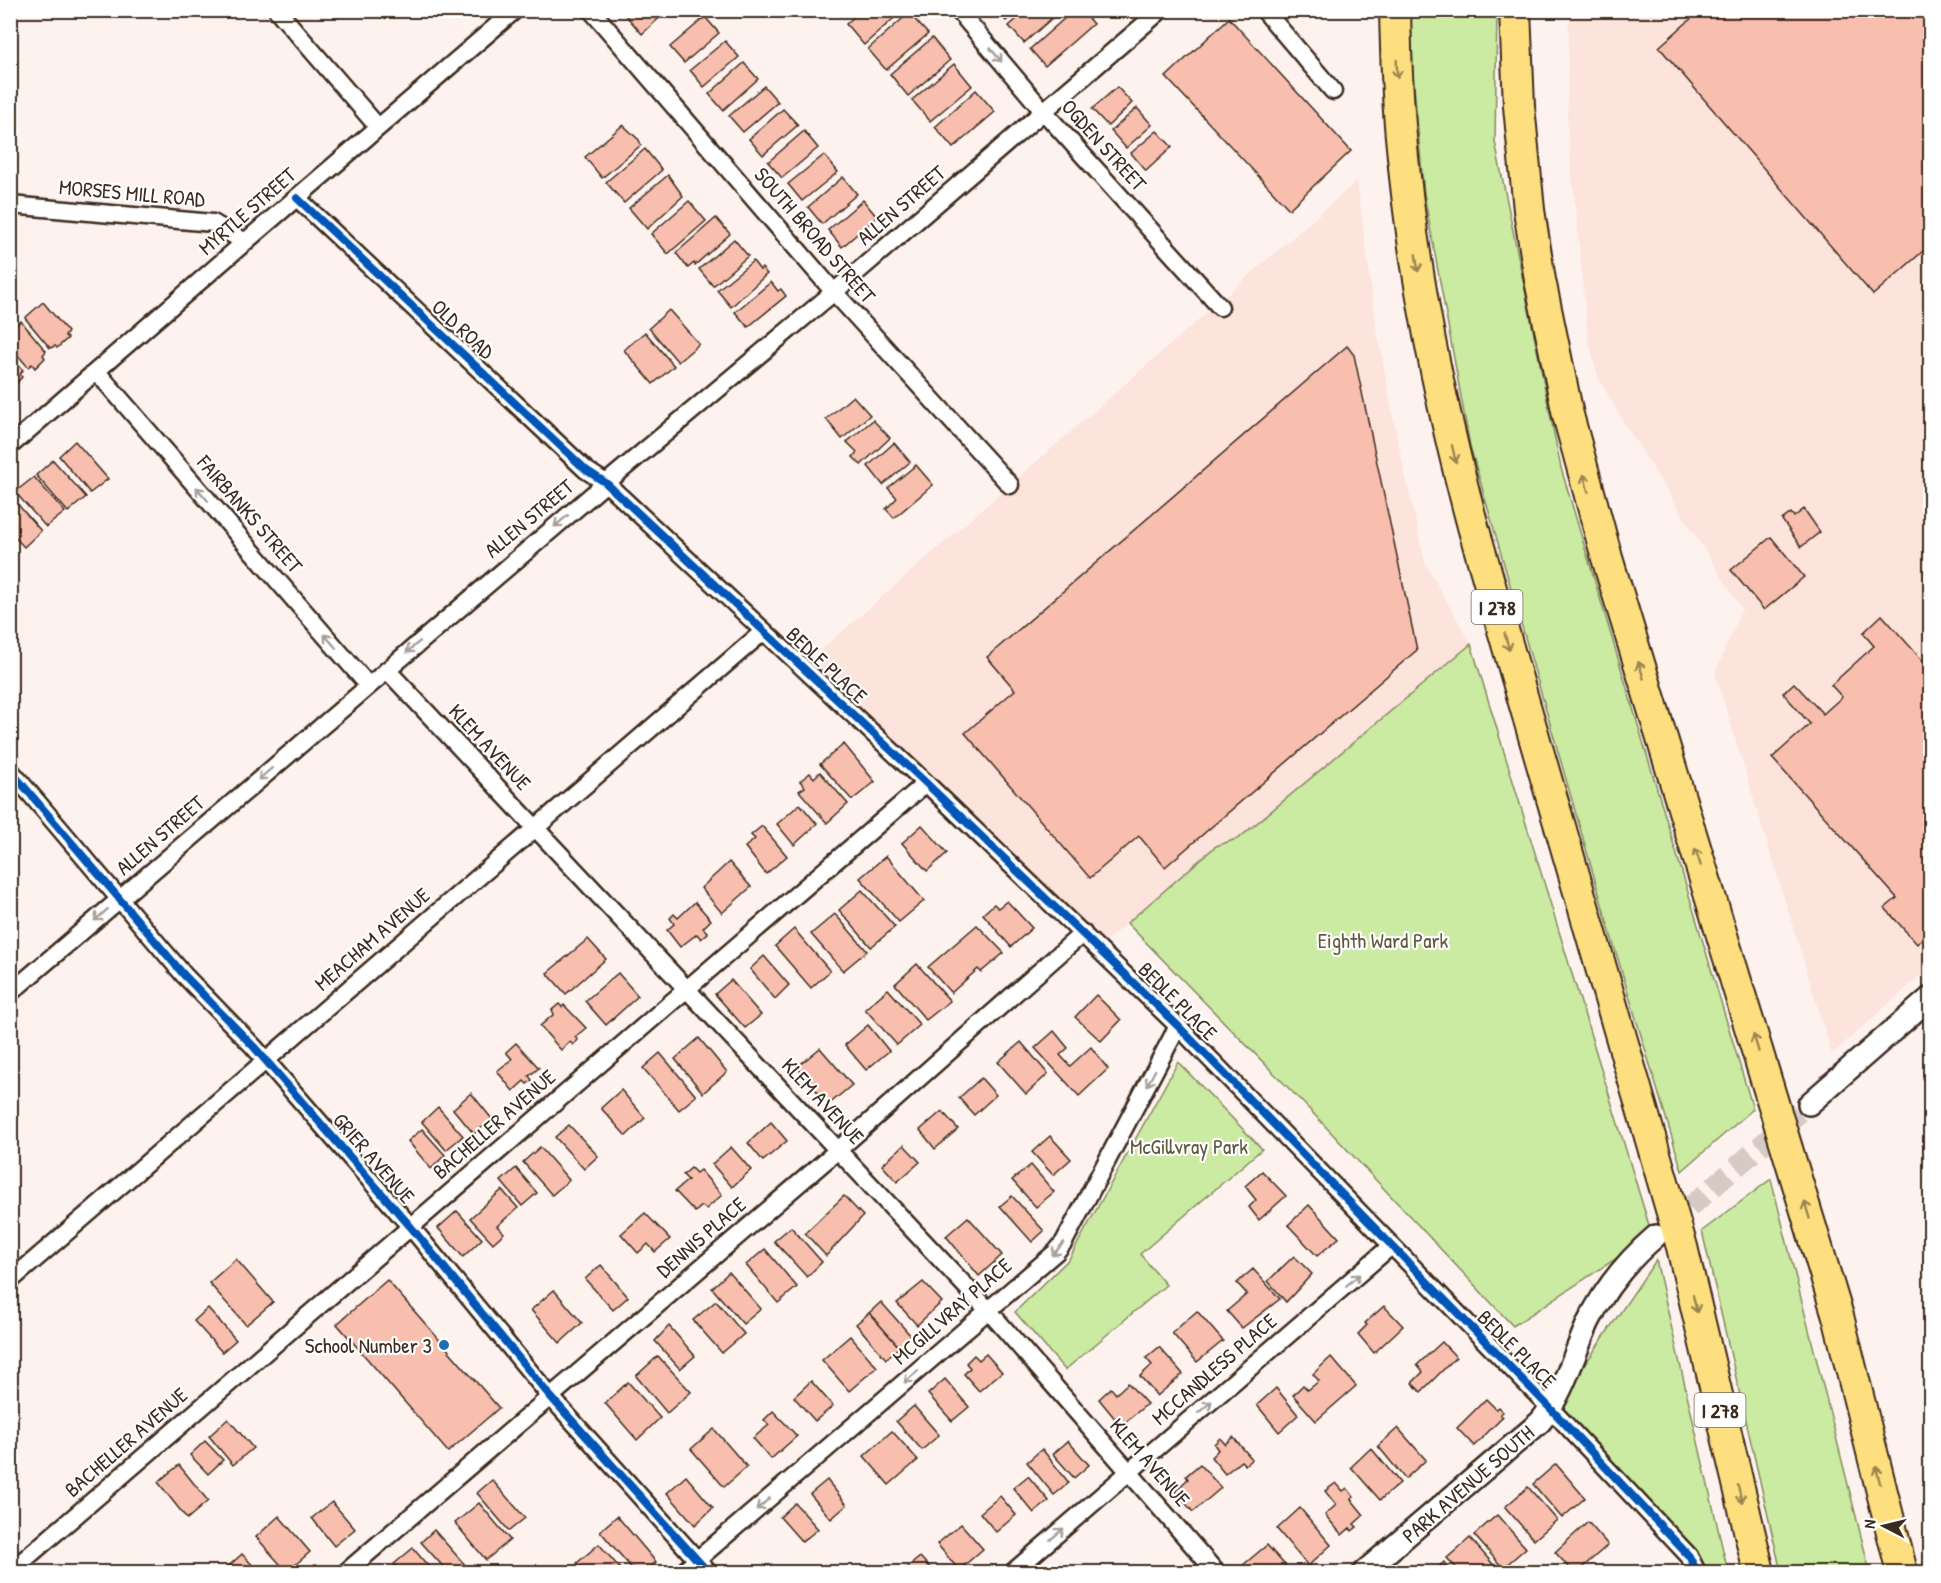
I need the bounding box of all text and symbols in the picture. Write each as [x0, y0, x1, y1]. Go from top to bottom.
one-way arrow [989, 47, 1002, 63]
one-way arrow [1392, 58, 1403, 78]
street label: OGDEN STREET [1055, 93, 1154, 198]
street label: ALLEN STREET [851, 158, 952, 252]
street label: MYRTLE STREET [192, 160, 303, 261]
street label: SOUTH BROAD STREET [748, 161, 883, 310]
street label: MORSES MILL ROAD [58, 172, 206, 214]
one-way arrow [1411, 252, 1422, 272]
street label: OLD ROAD [425, 293, 501, 365]
one-way arrow [1449, 444, 1461, 463]
street label: FAIRBANKS STREET [190, 448, 310, 580]
street label: ALLEN STREET [478, 471, 581, 564]
one-way arrow [1580, 474, 1591, 493]
one-way arrow [196, 486, 209, 502]
one-way arrow [553, 514, 569, 527]
road number: I 278 [1472, 590, 1522, 624]
street label: BEDLE PLACE [780, 620, 874, 710]
one-way arrow [1502, 632, 1513, 651]
one-way arrow [323, 634, 337, 649]
one-way arrow [406, 640, 421, 654]
one-way arrow [1635, 661, 1646, 680]
street label: KLEM AVENUE [442, 697, 538, 797]
one-way arrow [258, 767, 273, 781]
street label: ALLEN STREET [110, 788, 211, 882]
one-way arrow [1692, 848, 1703, 867]
street label: MEACHAM AVENUE [308, 881, 436, 997]
one-way arrow [94, 908, 109, 922]
park label: Eighth Ward Park [1318, 926, 1448, 955]
street label: BEDLE PLACE [1132, 955, 1224, 1047]
one-way arrow [1750, 1034, 1761, 1053]
street label: KLEM AVENUE [775, 1051, 871, 1151]
street label: BACHELLER AVENUE [426, 1062, 562, 1186]
one-way arrow [1145, 1068, 1156, 1086]
street label: GRIER AVENUE [326, 1106, 422, 1210]
park label: McGillvray Park [1130, 1132, 1248, 1161]
street label: DENNIS PLACE [650, 1190, 752, 1284]
one-way arrow [1801, 1201, 1812, 1220]
one-way arrow [1051, 1241, 1065, 1256]
street label: MCGILLVRAY PLACE [886, 1251, 1018, 1371]
one-way arrow [1344, 1273, 1360, 1287]
one-way arrow [1690, 1294, 1702, 1313]
street label: BEDLE PLACE [1471, 1303, 1563, 1395]
street label: MCCANDLESS PLACE [1145, 1307, 1283, 1431]
place label: School Number 3 [305, 1331, 432, 1360]
marker: School Number 3 [437, 1338, 451, 1352]
one-way arrow [903, 1370, 919, 1383]
street label: BACHELLER AVENUE [58, 1380, 194, 1504]
road number: I 278 [1694, 1393, 1746, 1427]
one-way arrow [1197, 1400, 1212, 1414]
street label: KLEM AVENUE [1103, 1411, 1197, 1513]
street label: PARK AVENUE SOUTH [1396, 1418, 1540, 1550]
one-way arrow [1872, 1466, 1884, 1485]
one-way arrow [1735, 1484, 1747, 1503]
north arrow [1854, 1496, 1914, 1556]
one-way arrow [755, 1497, 771, 1510]
text: N [1858, 1518, 1881, 1530]
one-way arrow [1049, 1527, 1064, 1541]

